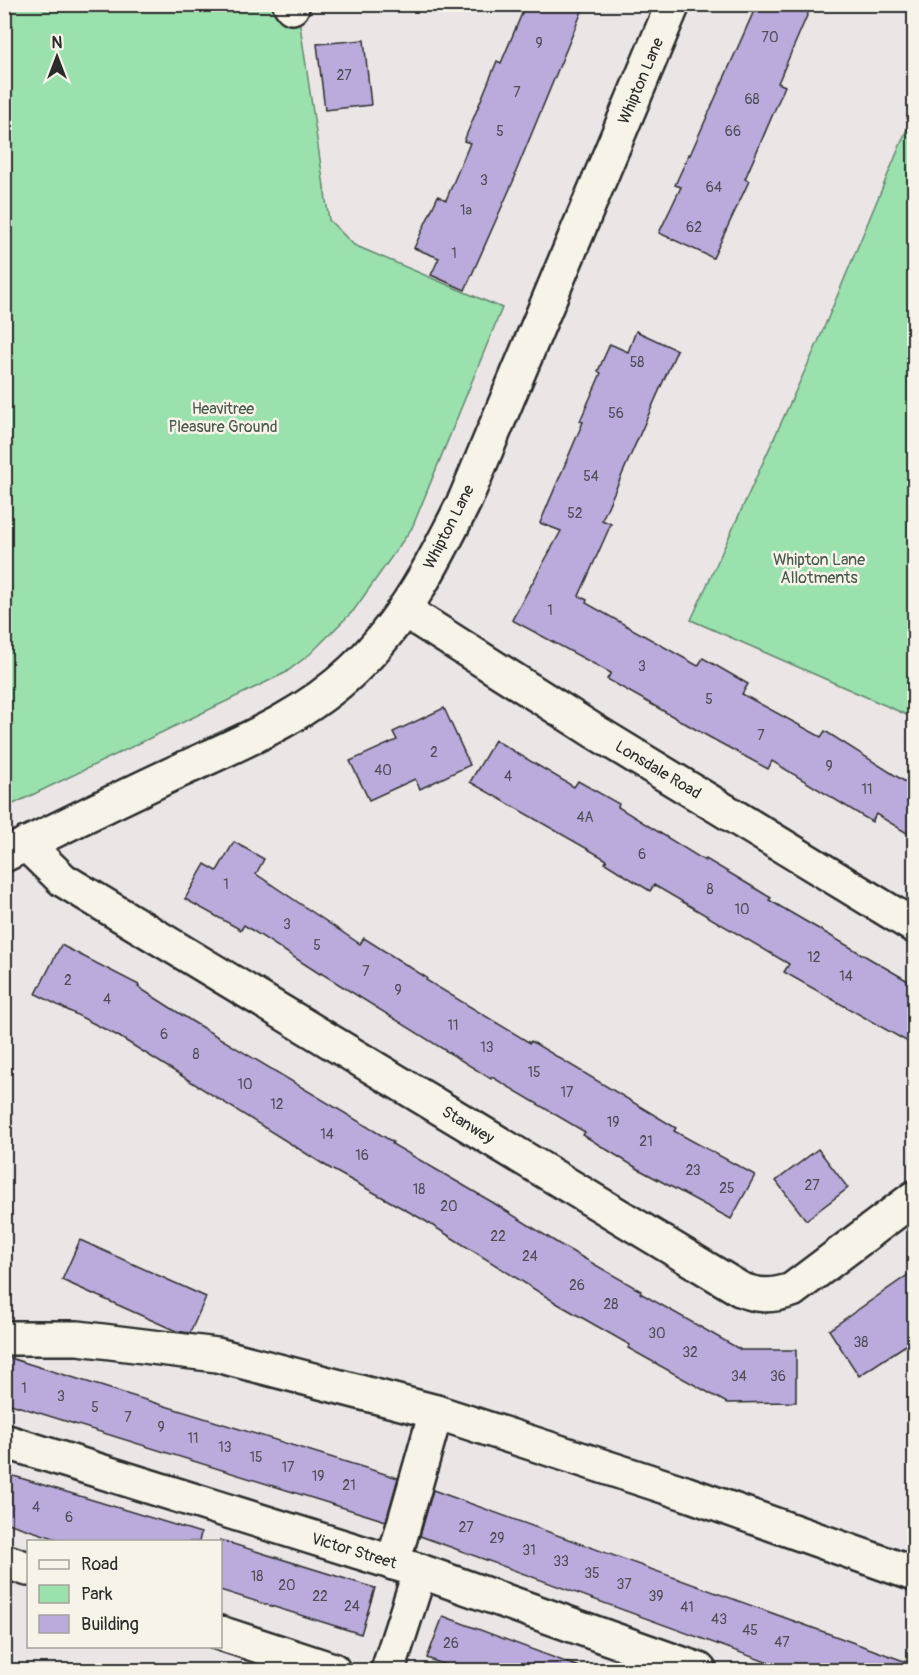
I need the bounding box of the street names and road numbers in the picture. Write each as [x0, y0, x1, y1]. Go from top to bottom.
street label: Whipton Lane [614, 35, 668, 127]
street label: Whipton Lane [419, 481, 479, 573]
street label: Lonsdale Road [611, 736, 705, 804]
street label: Stanwey [438, 1102, 498, 1148]
street label: Victor Street [309, 1529, 400, 1574]

